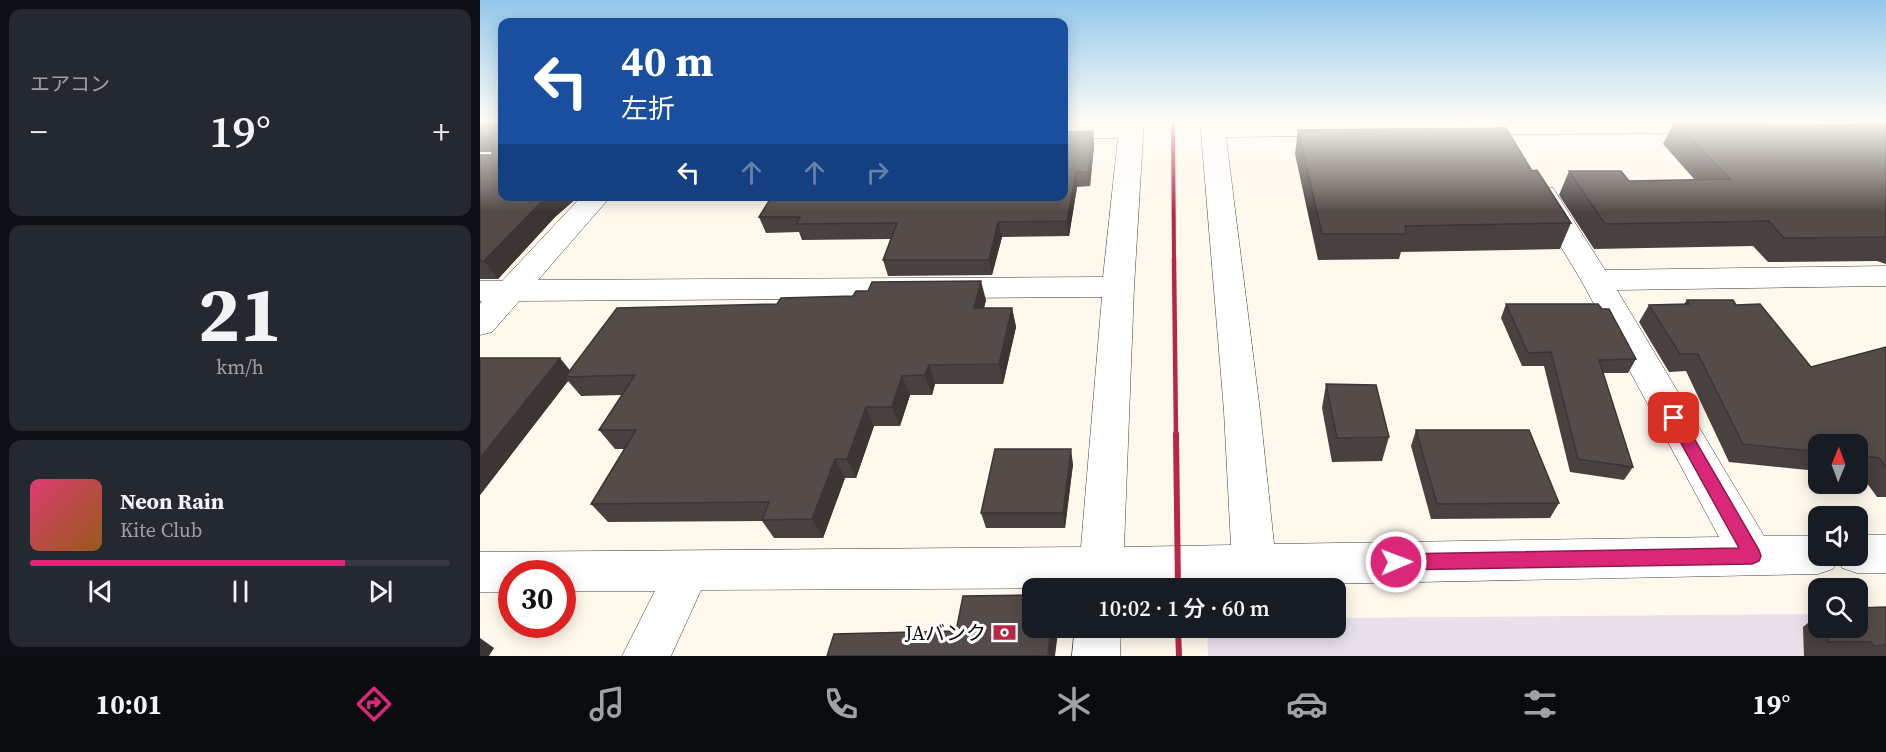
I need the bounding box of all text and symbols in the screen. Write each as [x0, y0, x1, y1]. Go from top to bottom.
text: 40 m [621, 32, 714, 90]
icon: left [522, 42, 600, 120]
text: エアコン [30, 70, 110, 98]
text: 左折 [621, 90, 675, 127]
text: 19° [209, 100, 271, 162]
text: − [30, 109, 48, 154]
text: + [433, 109, 450, 154]
icon: left [672, 156, 705, 189]
icon: ahead [735, 156, 768, 189]
icon: ahead [798, 156, 831, 189]
icon: right [861, 156, 894, 189]
text: 21 [198, 260, 282, 367]
text: km/h [216, 353, 264, 381]
pin [1648, 392, 1699, 443]
icon: arrive [1657, 401, 1690, 434]
north arrow [1808, 434, 1868, 494]
map controls [1808, 434, 1868, 638]
text: Neon Rain [120, 486, 224, 516]
button: sound [1808, 506, 1868, 566]
text: Kite Club [120, 516, 202, 544]
position arrow [1364, 530, 1428, 594]
speed limit sign: 30 [498, 560, 576, 638]
icon: previous [84, 575, 117, 608]
icon: pause [224, 575, 257, 608]
icon: next [364, 575, 397, 608]
button: search [1808, 578, 1868, 638]
text: 10:02 · 1 分 · 60 m [1098, 593, 1270, 623]
place label: JAバンク [904, 619, 986, 647]
bank icon: JAバンク [991, 620, 1017, 646]
icon: directions [353, 683, 395, 725]
icon: music [586, 683, 628, 725]
icon: phone [820, 683, 862, 725]
icon: climate [1053, 683, 1095, 725]
icon: car [1286, 683, 1328, 725]
icon: filters [1519, 683, 1561, 725]
text: 10:01 [96, 686, 162, 723]
text: 19° [1752, 686, 1790, 723]

